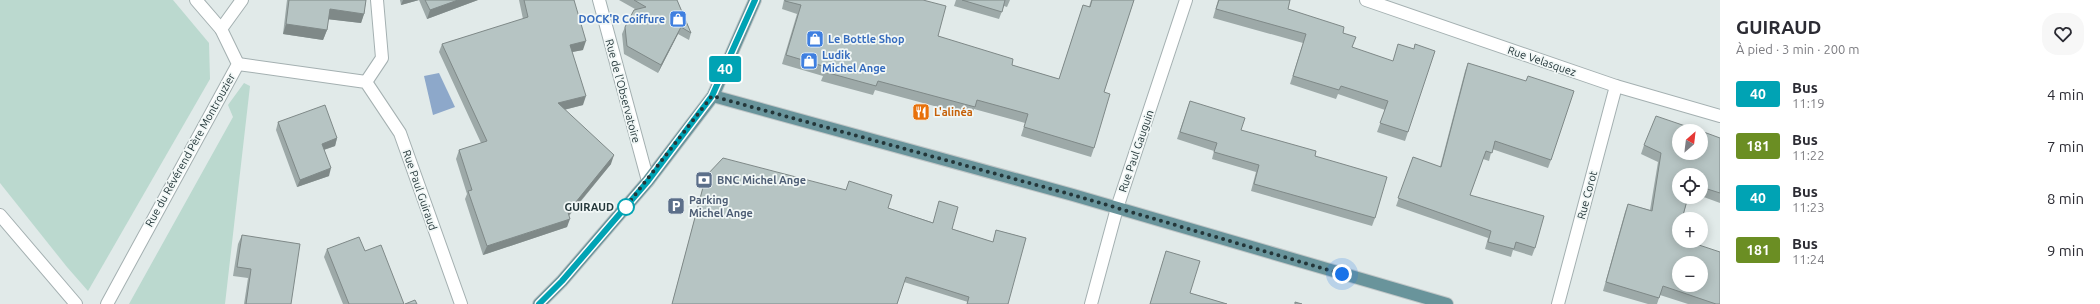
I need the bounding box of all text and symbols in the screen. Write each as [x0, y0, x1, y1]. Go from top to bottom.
shop icon: DOCK'R Coiffure [668, 9, 688, 29]
place label: DOCK'R Coiffure [579, 13, 665, 25]
button: heart [2042, 13, 2084, 55]
text: GUIRAUD [1736, 16, 1821, 38]
shop icon: Le Bottle Shop [805, 29, 825, 49]
place label: Le Bottle Shop [828, 33, 905, 45]
street label: Rue de l'Observatoire [603, 38, 643, 144]
text: À pied · 3 min · 200 m [1736, 42, 1860, 56]
street label: Rue Velasquez [1506, 44, 1578, 78]
place label: Ludik Michel Ange [822, 49, 886, 74]
shop icon: Ludik Michel Ange [799, 51, 819, 71]
line badge: 40 [707, 56, 743, 82]
text: 40 [717, 61, 733, 77]
street label: Rue du Révérend Père Montrouzier [143, 71, 238, 229]
text: Bus [1792, 79, 1818, 96]
text: 40 [1750, 86, 1766, 102]
text: 4 min [2047, 86, 2084, 103]
text: 11:19 [1792, 96, 1825, 110]
restaurant icon: L'alinéa [911, 102, 931, 122]
place label: L'alinéa [934, 106, 973, 118]
street label: Rue Paul Gauguin [1116, 108, 1156, 194]
north arrow [1672, 124, 1708, 160]
map controls [1672, 124, 1708, 292]
text: Bus [1792, 131, 1818, 148]
text: 181 [1746, 138, 1770, 154]
text: 7 min [2047, 138, 2084, 155]
street label: Rue Paul Guiraud [401, 148, 439, 232]
text: 11:22 [1792, 148, 1825, 162]
button: locate [1672, 168, 1708, 204]
street label: Rue Corot [1575, 169, 1599, 221]
bank icon: BNC Michel Ange [694, 170, 714, 190]
place label: BNC Michel Ange [717, 174, 806, 186]
text: Bus [1792, 183, 1818, 200]
text: 40 [1750, 190, 1766, 206]
text: 8 min [2047, 190, 2084, 207]
place label: Parking Michel Ange [689, 194, 753, 219]
parking icon: Parking Michel Ange [666, 196, 686, 216]
marker: GUIRAUD [617, 198, 635, 216]
text: 11:23 [1792, 200, 1825, 214]
place label: GUIRAUD [565, 201, 614, 213]
button: + [1672, 212, 1708, 248]
text: Bus [1792, 235, 1818, 252]
text: 181 [1746, 242, 1770, 258]
text: 9 min [2047, 242, 2084, 259]
text: 11:24 [1792, 252, 1825, 266]
button: − [1672, 256, 1708, 292]
your location [1332, 264, 1352, 284]

